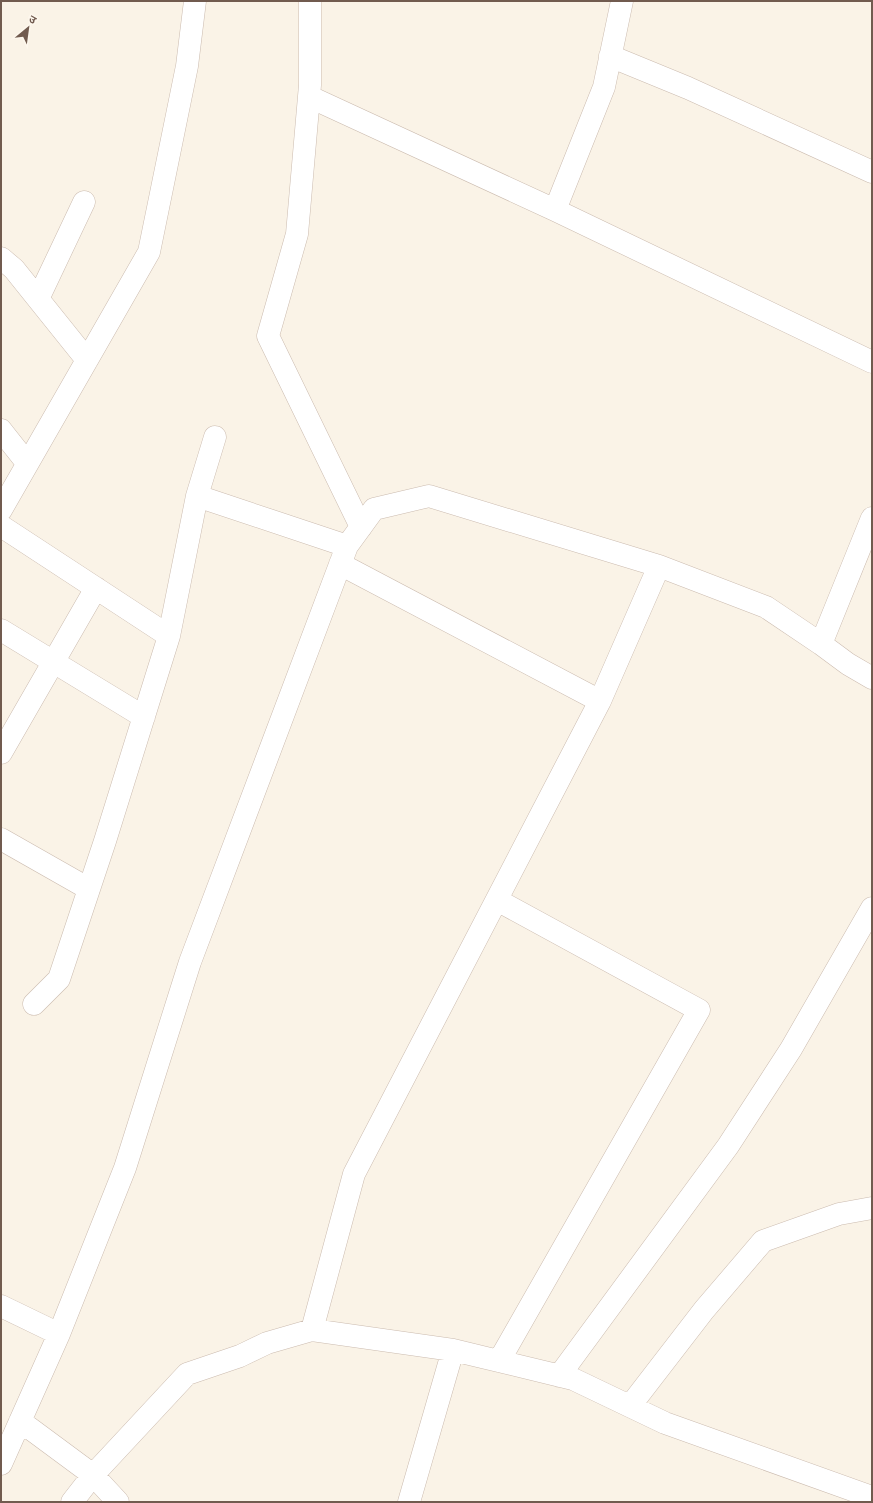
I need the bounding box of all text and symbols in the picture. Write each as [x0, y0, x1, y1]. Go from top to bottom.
north arrow [8, 8, 48, 48]
text: उ [26, 11, 40, 28]

